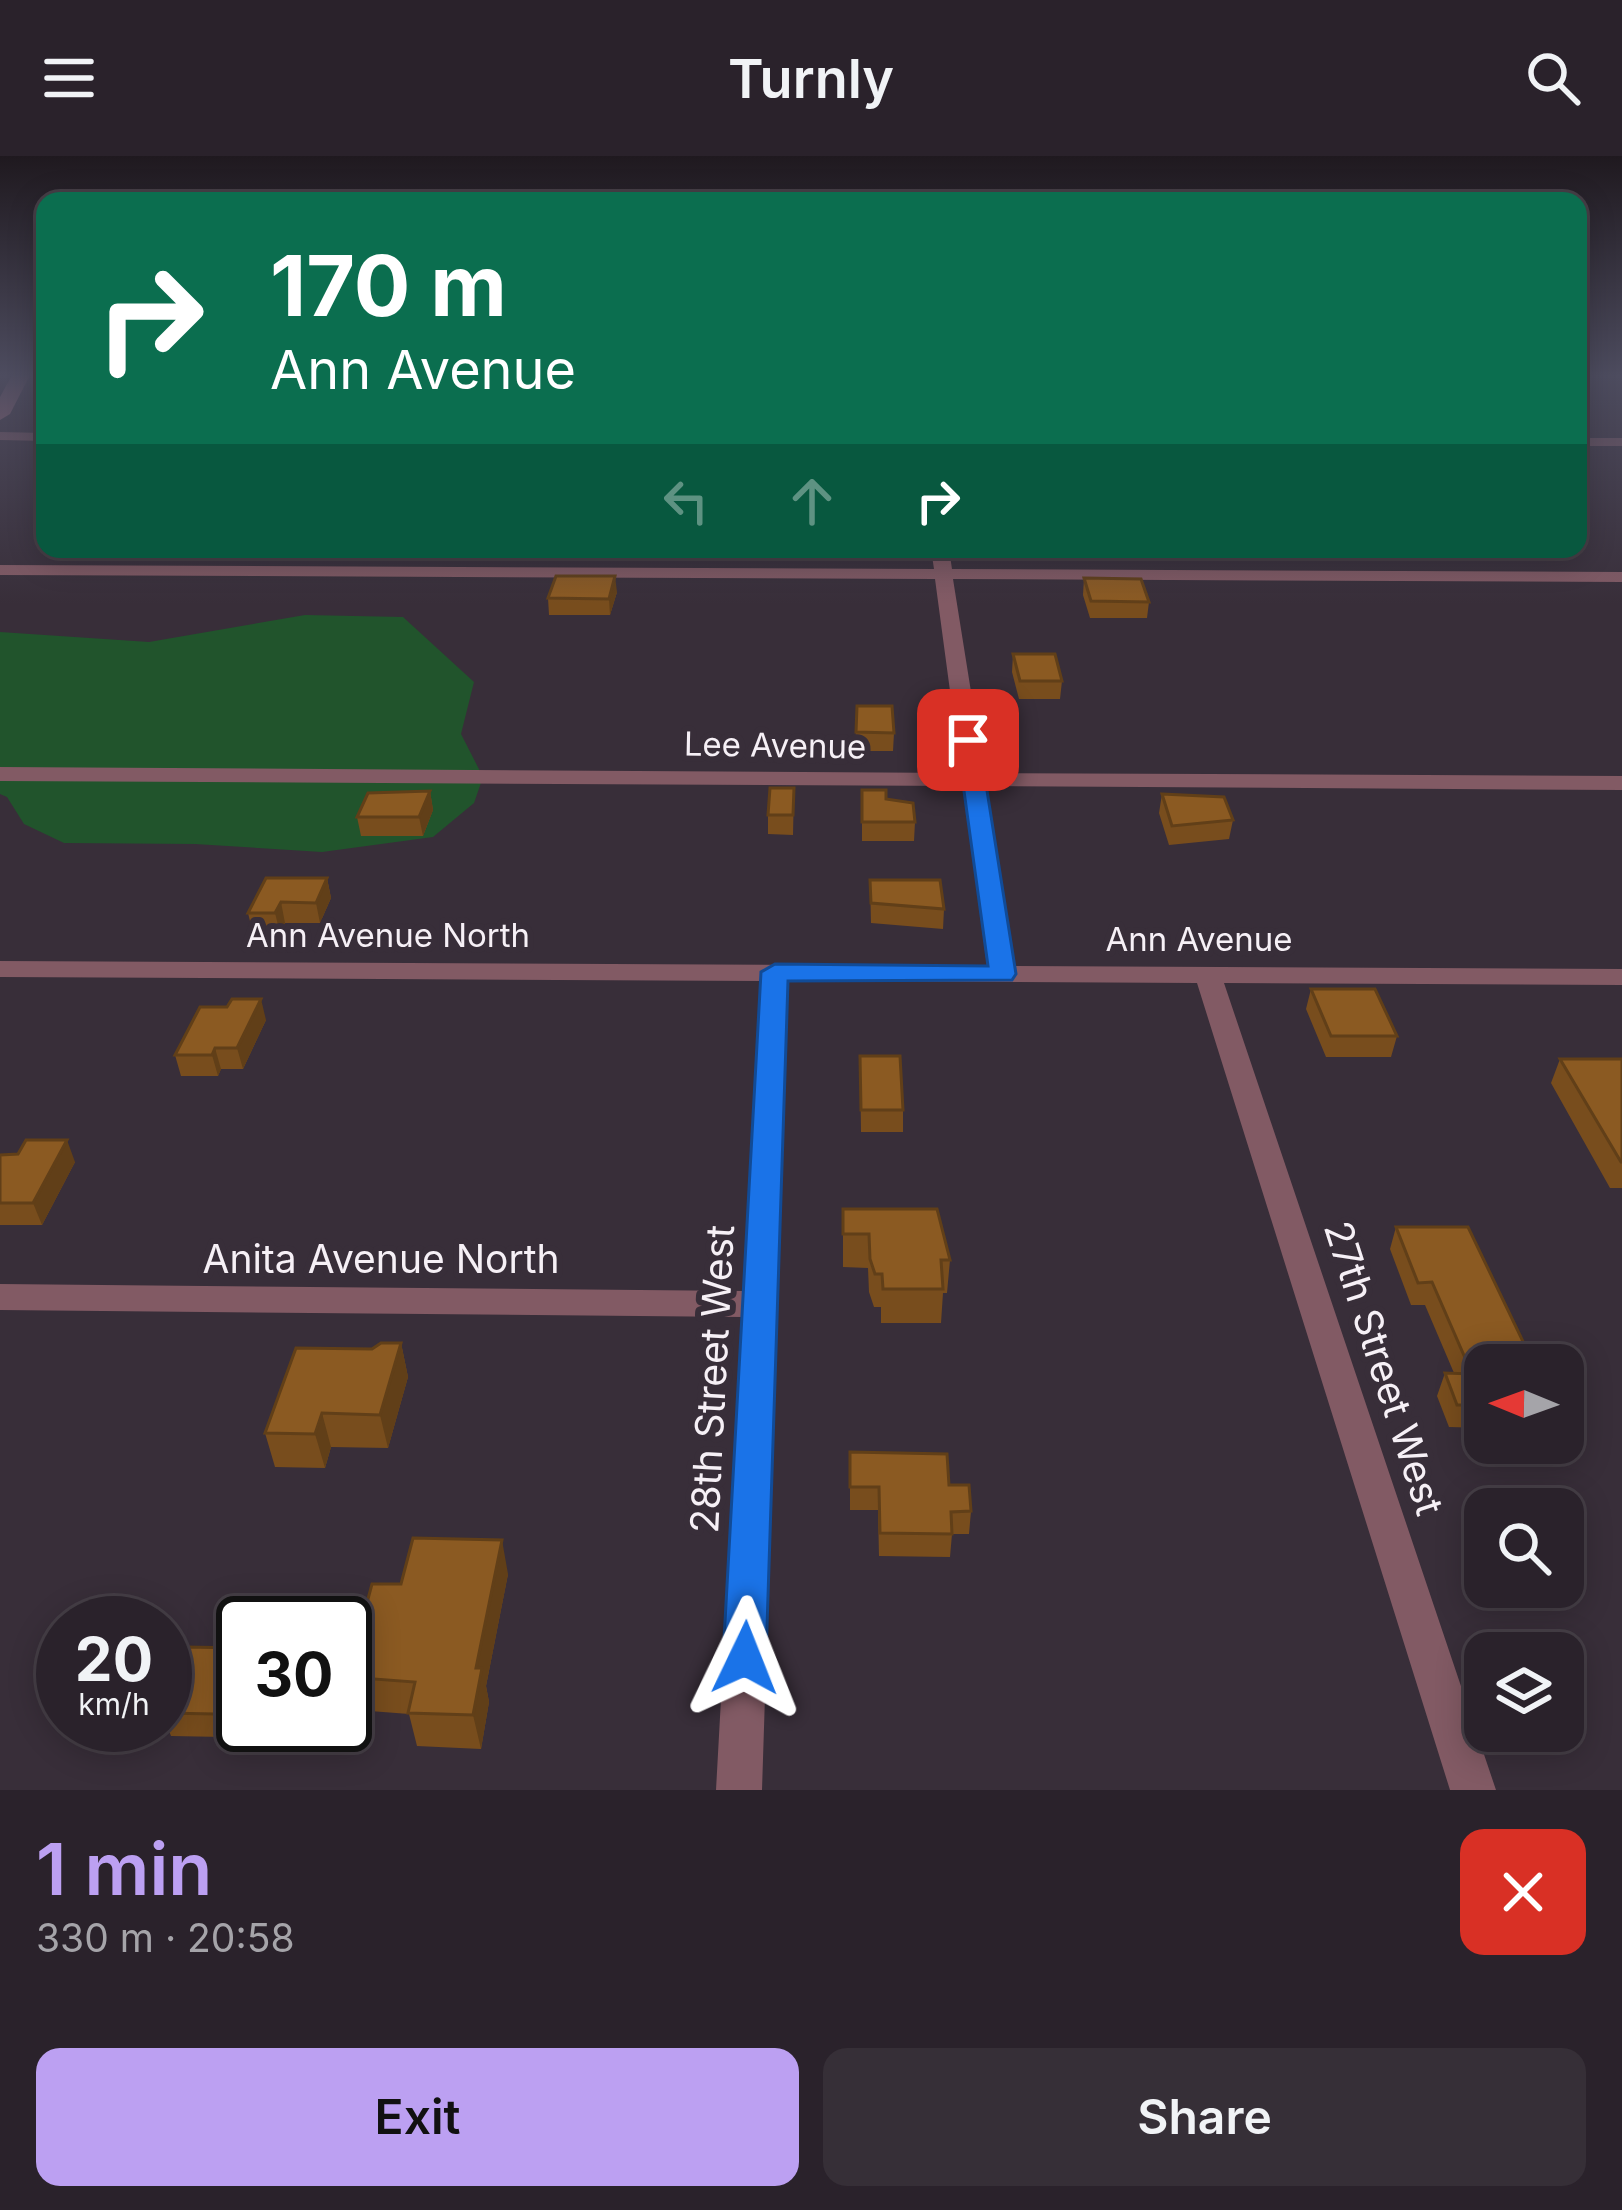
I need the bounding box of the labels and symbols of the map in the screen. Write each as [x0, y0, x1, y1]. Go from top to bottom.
pin [917, 689, 1019, 791]
street label: Lee Avenue [683, 723, 867, 767]
street label: Ann Avenue North [246, 915, 530, 955]
street label: Ann Avenue [1106, 919, 1292, 959]
street label: 27th Street West [1315, 1215, 1454, 1521]
street label: 28th Street West [680, 1224, 743, 1534]
street label: Anita Avenue North [202, 1235, 560, 1282]
north arrow [1464, 1344, 1584, 1464]
position arrow [682, 1595, 808, 1721]
speed limit sign: 30 [216, 1596, 372, 1752]

